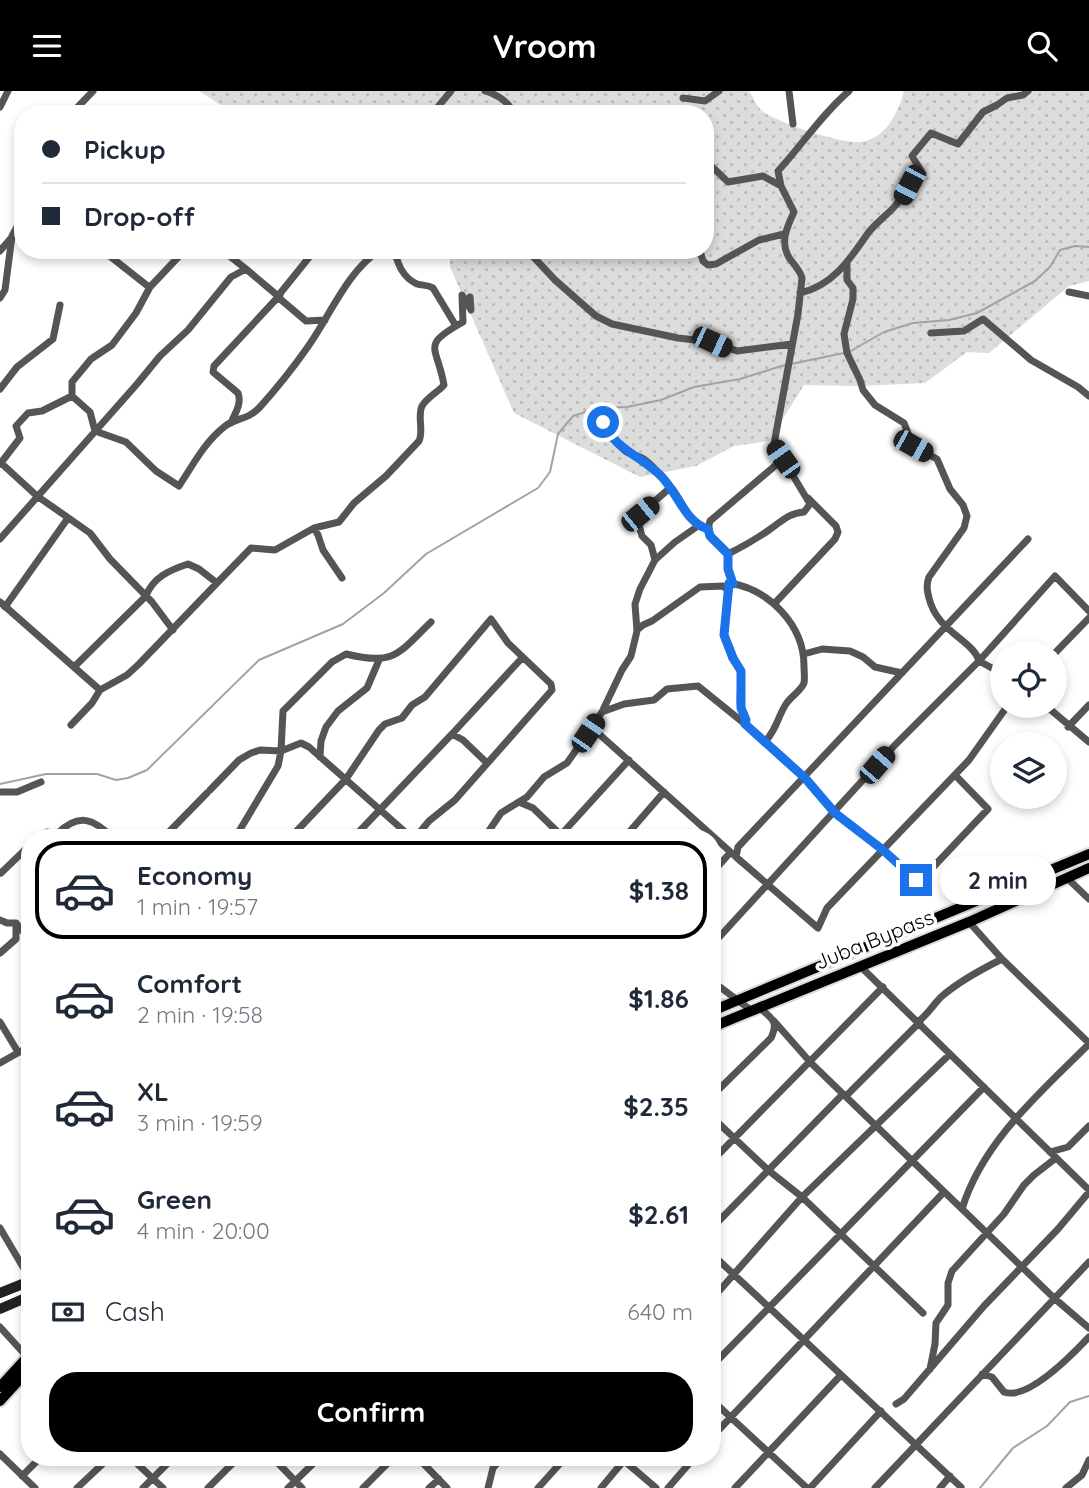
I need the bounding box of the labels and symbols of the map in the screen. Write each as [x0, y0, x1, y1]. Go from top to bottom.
car [890, 162, 929, 208]
car [689, 324, 736, 360]
route start [587, 406, 619, 438]
car [890, 427, 937, 465]
car [763, 436, 804, 482]
car [618, 493, 663, 535]
car [568, 710, 609, 756]
car [856, 742, 899, 788]
callout: 2 min [940, 855, 1056, 905]
route end [900, 864, 932, 896]
street label: Juba Bypass [811, 903, 937, 975]

